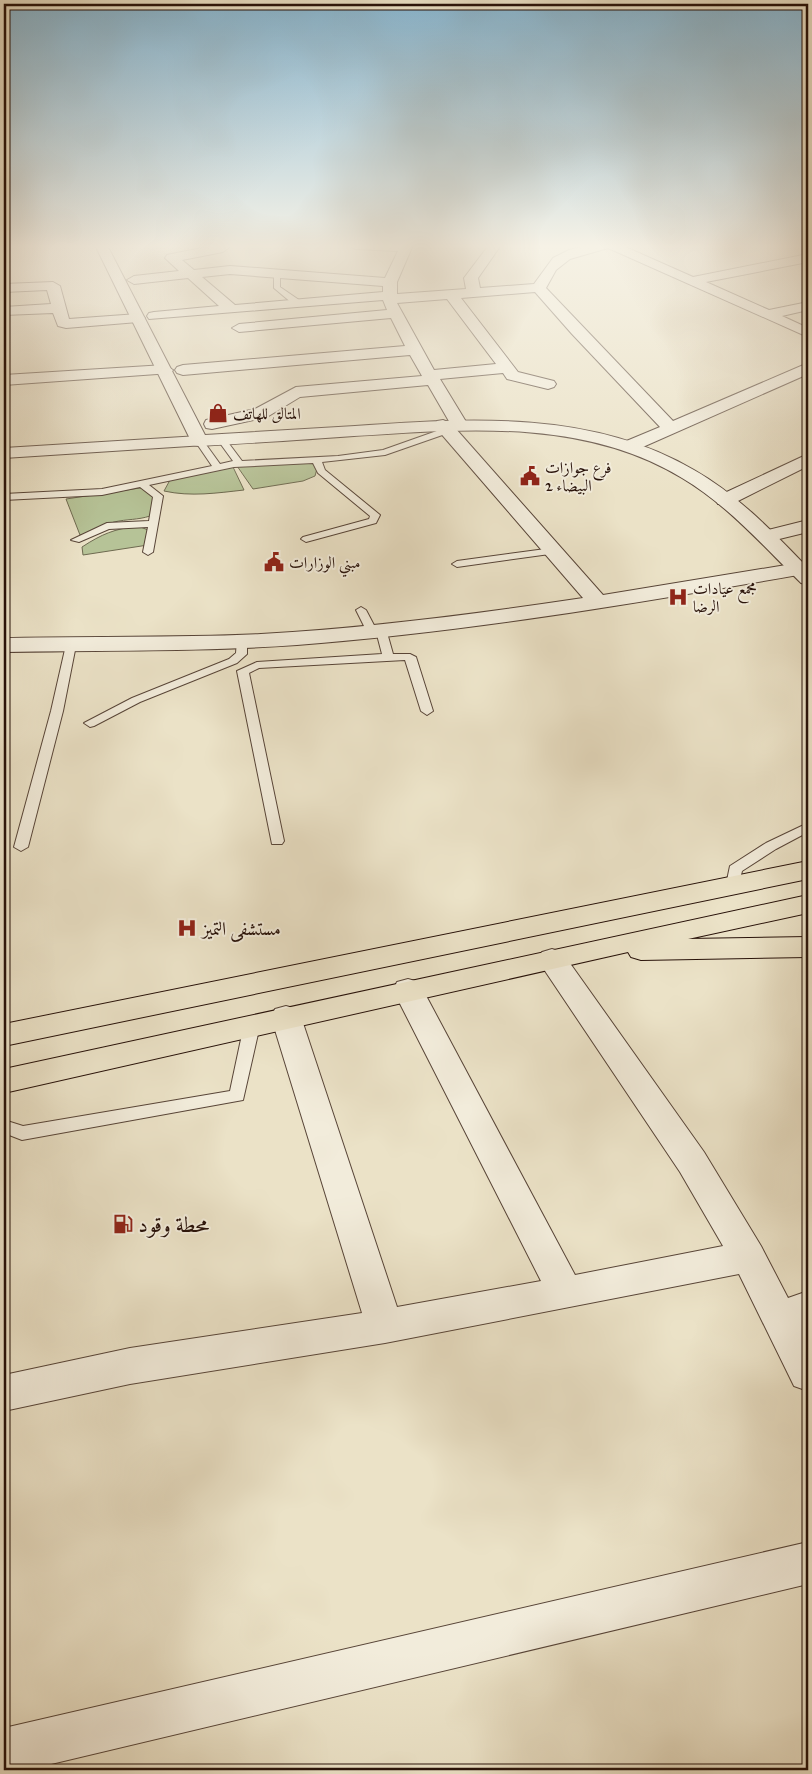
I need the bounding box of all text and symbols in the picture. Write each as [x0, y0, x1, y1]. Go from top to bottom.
shop icon: المتالق للهاتف [207, 402, 229, 424]
place label: المتالق للهاتف [233, 404, 301, 424]
place label: فرع جوازات البيضاء 2 [545, 458, 611, 495]
public building icon: فرع جوازات البيضاء 2 [519, 465, 541, 487]
public building icon: مبني الوزارات [263, 551, 285, 573]
place label: مبني الوزارات [289, 553, 361, 578]
place label: مجمع عيادات الرضا [693, 579, 757, 616]
hospital icon: مجمع عيادات الرضا [667, 586, 689, 608]
hospital icon: مستشفى التميز [176, 917, 198, 939]
place label: مستشفى التميز [200, 917, 281, 942]
place label: محطة وقود [138, 1211, 210, 1238]
fuel station icon: محطة وقود [112, 1213, 134, 1235]

